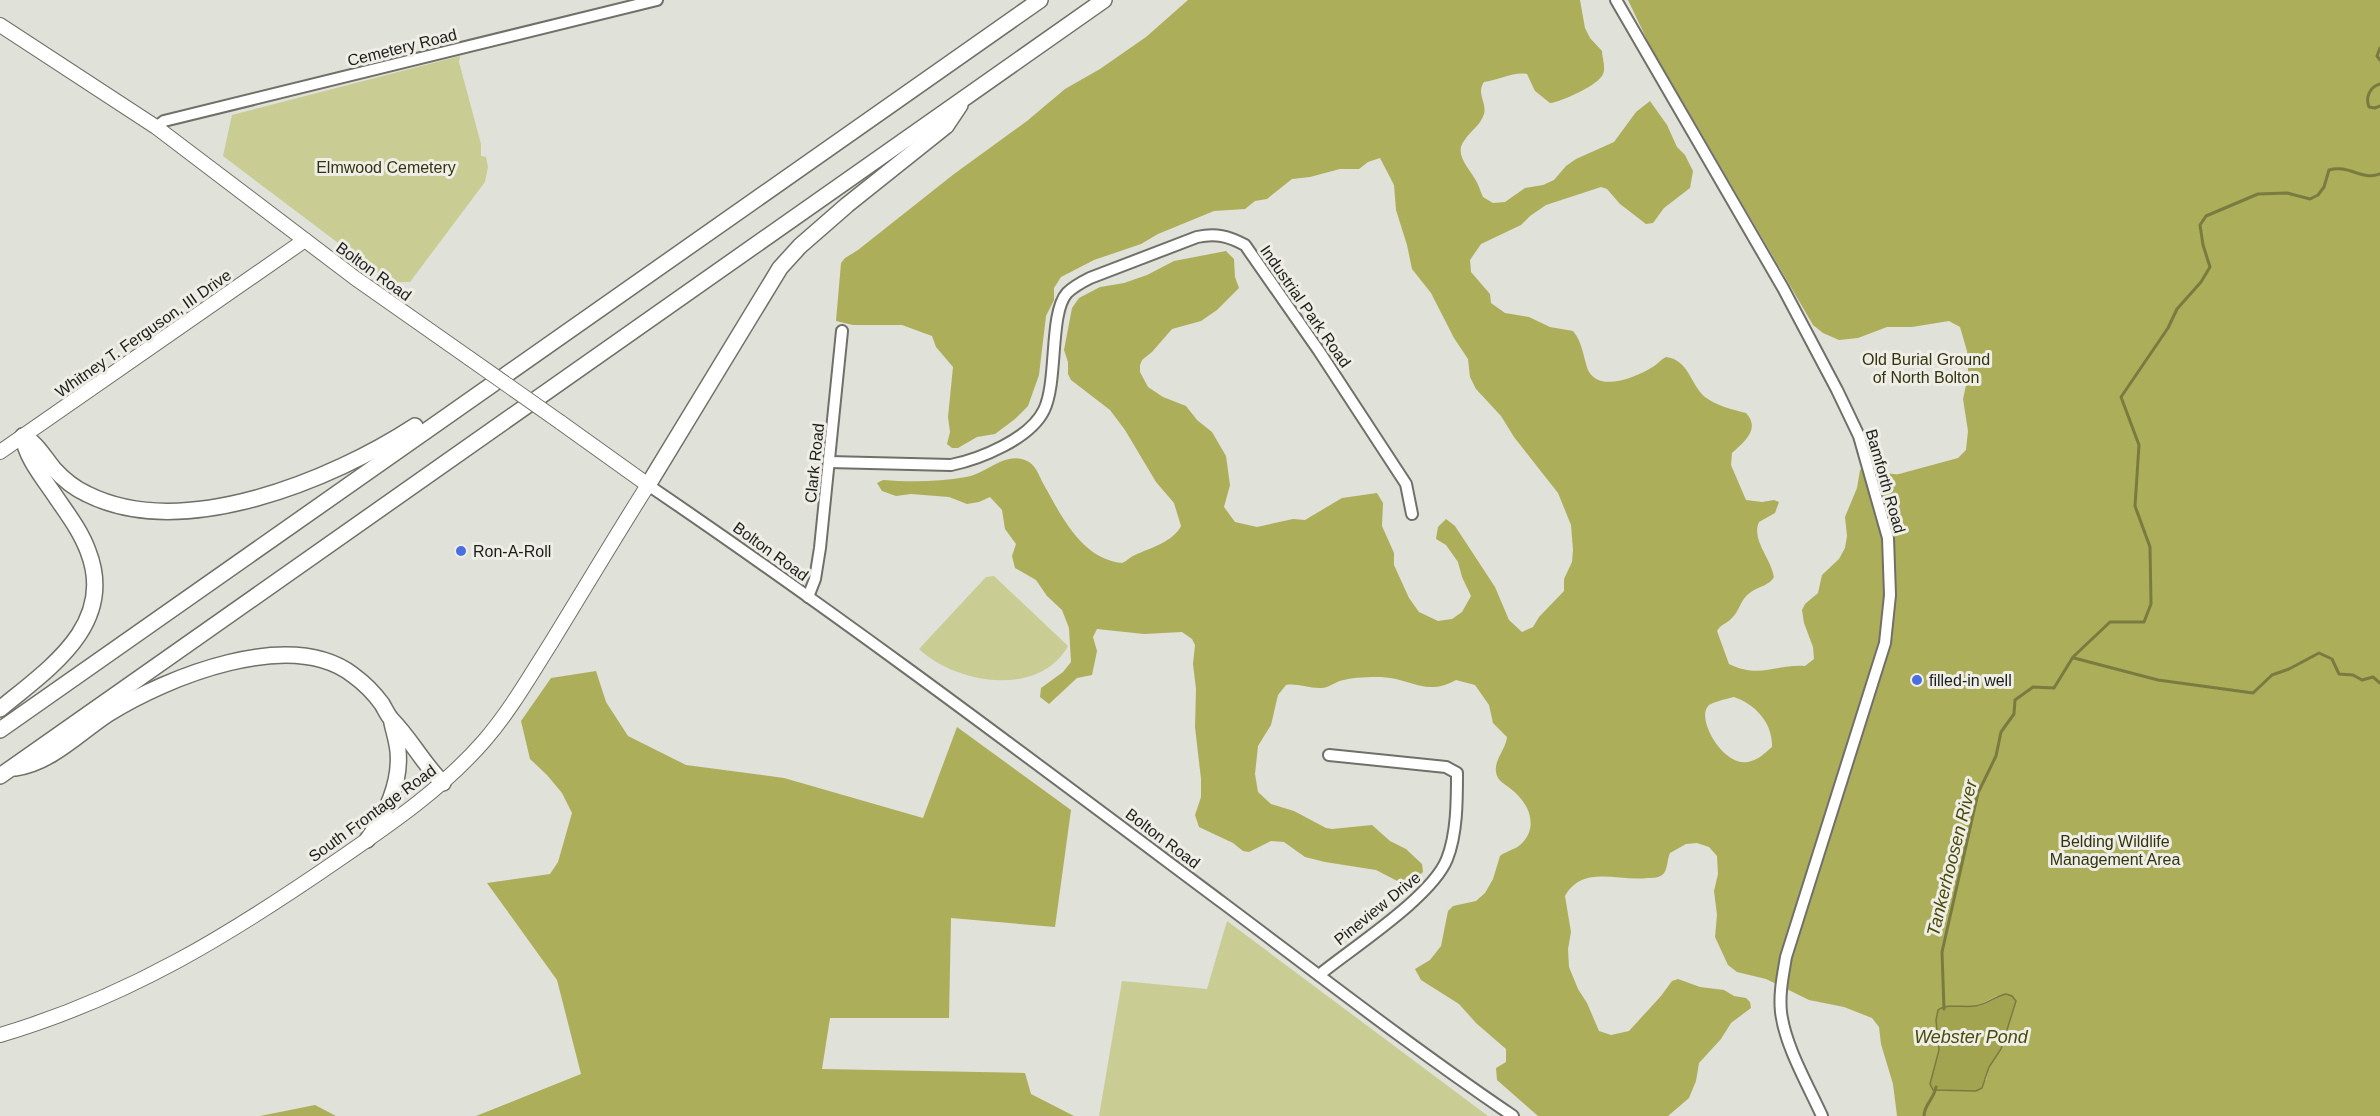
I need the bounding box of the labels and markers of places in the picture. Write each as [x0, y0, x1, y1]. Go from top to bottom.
place label: Ron-A-Roll [473, 543, 551, 560]
marker: Ron-A-Roll [454, 544, 468, 558]
place label: filled-in well [1929, 672, 2012, 689]
marker: filled-in well [1910, 673, 1924, 687]

